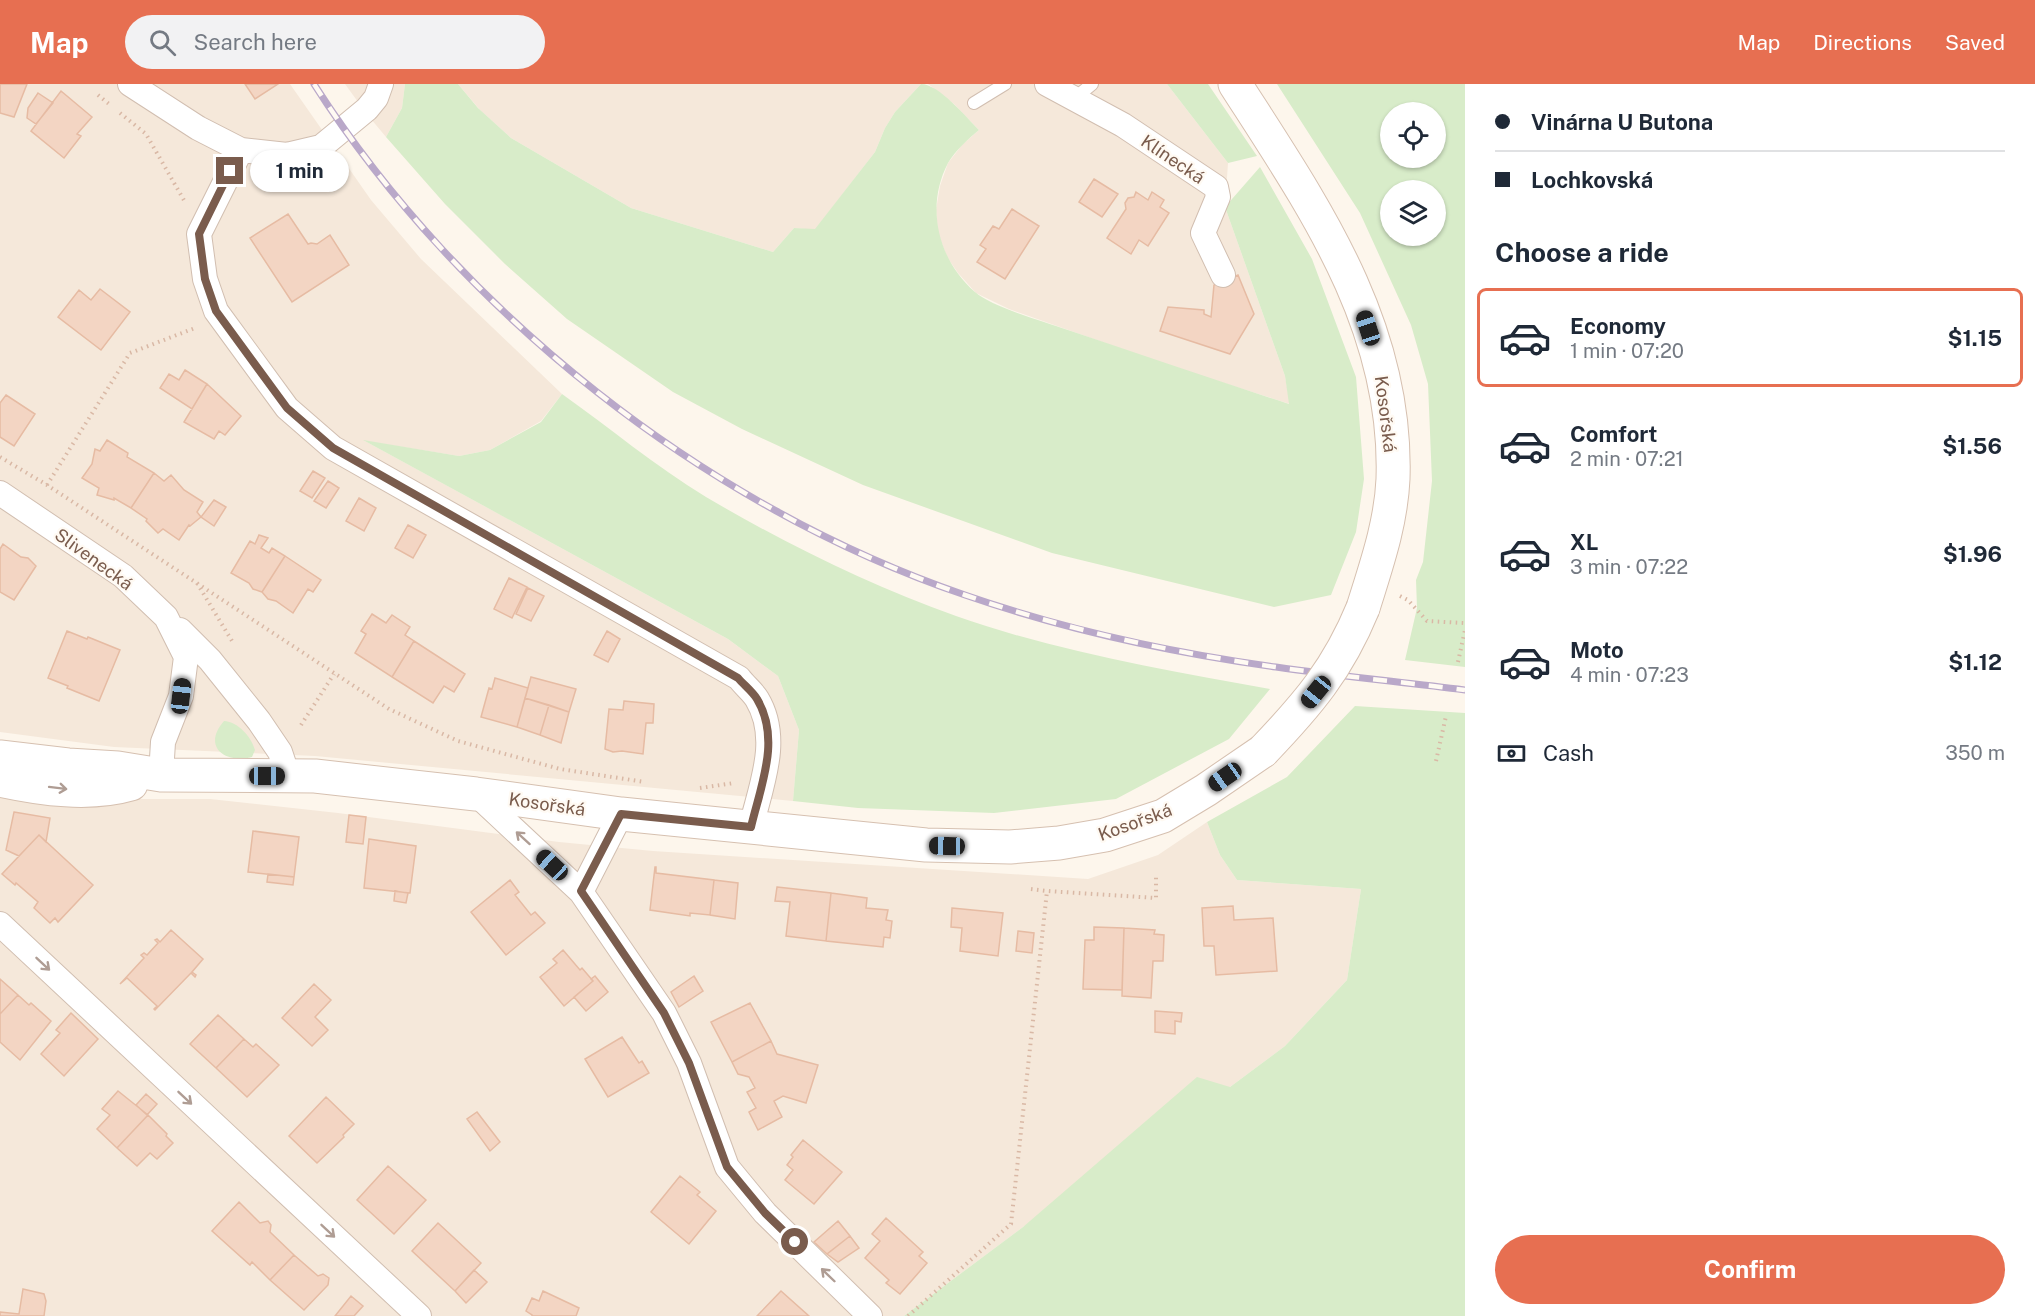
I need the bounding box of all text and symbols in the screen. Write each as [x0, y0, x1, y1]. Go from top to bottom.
search box [125, 15, 545, 69]
text: Map [30, 26, 89, 59]
icon: search [146, 26, 179, 59]
text: Search here [194, 29, 317, 55]
text: Map [1738, 30, 1780, 55]
text: Directions [1813, 30, 1912, 55]
text: Saved [1945, 30, 2005, 55]
map controls [1380, 102, 1446, 246]
button: locate [1380, 102, 1446, 168]
text: Vinárna U Butona [1531, 109, 1713, 135]
street label: Klínecká [1137, 130, 1209, 188]
callout: 1 min [251, 150, 350, 192]
route end [216, 157, 243, 184]
text: 1 min [275, 159, 324, 183]
text: Lochkovská [1531, 167, 1653, 193]
button: layers [1380, 180, 1446, 246]
text: Choose a ride [1495, 236, 1669, 268]
car [1354, 308, 1382, 348]
icon: car [1498, 311, 1552, 365]
text: Economy [1570, 313, 1666, 339]
text: $1.15 [1947, 325, 2002, 351]
text: 1 min · 07:20 [1570, 339, 1684, 363]
street label: Kosořská [1371, 374, 1401, 454]
icon: car [1498, 419, 1552, 473]
text: Comfort [1570, 421, 1657, 447]
text: $1.56 [1942, 433, 2002, 459]
text: 2 min · 07:21 [1570, 447, 1684, 471]
street label: Slivenecká [51, 524, 137, 594]
icon: car [1498, 527, 1552, 581]
text: XL [1570, 529, 1598, 555]
text: $1.96 [1943, 541, 2002, 567]
text: 3 min · 07:22 [1570, 555, 1688, 579]
icon: car [1498, 635, 1552, 689]
text: Moto [1570, 637, 1624, 663]
text: $1.12 [1948, 649, 2002, 675]
text: 4 min · 07:23 [1570, 663, 1689, 687]
car [1298, 672, 1334, 712]
car [170, 677, 192, 715]
icon: cash [1495, 737, 1528, 770]
text: Cash [1543, 740, 1594, 766]
text: 350 m [1945, 741, 2005, 765]
car [1205, 759, 1245, 795]
car [249, 767, 285, 785]
one-way arrow [47, 783, 67, 794]
street label: Kosořská [507, 788, 587, 820]
street label: Kosořská [1095, 799, 1175, 845]
one-way arrow [516, 831, 531, 845]
car [929, 837, 965, 855]
car [533, 846, 571, 884]
one-way arrow [35, 957, 50, 972]
one-way arrow [178, 1090, 193, 1105]
one-way arrow [320, 1224, 335, 1238]
route start [781, 1228, 808, 1255]
button: Confirm [1495, 1235, 2005, 1304]
one-way arrow [821, 1268, 836, 1282]

